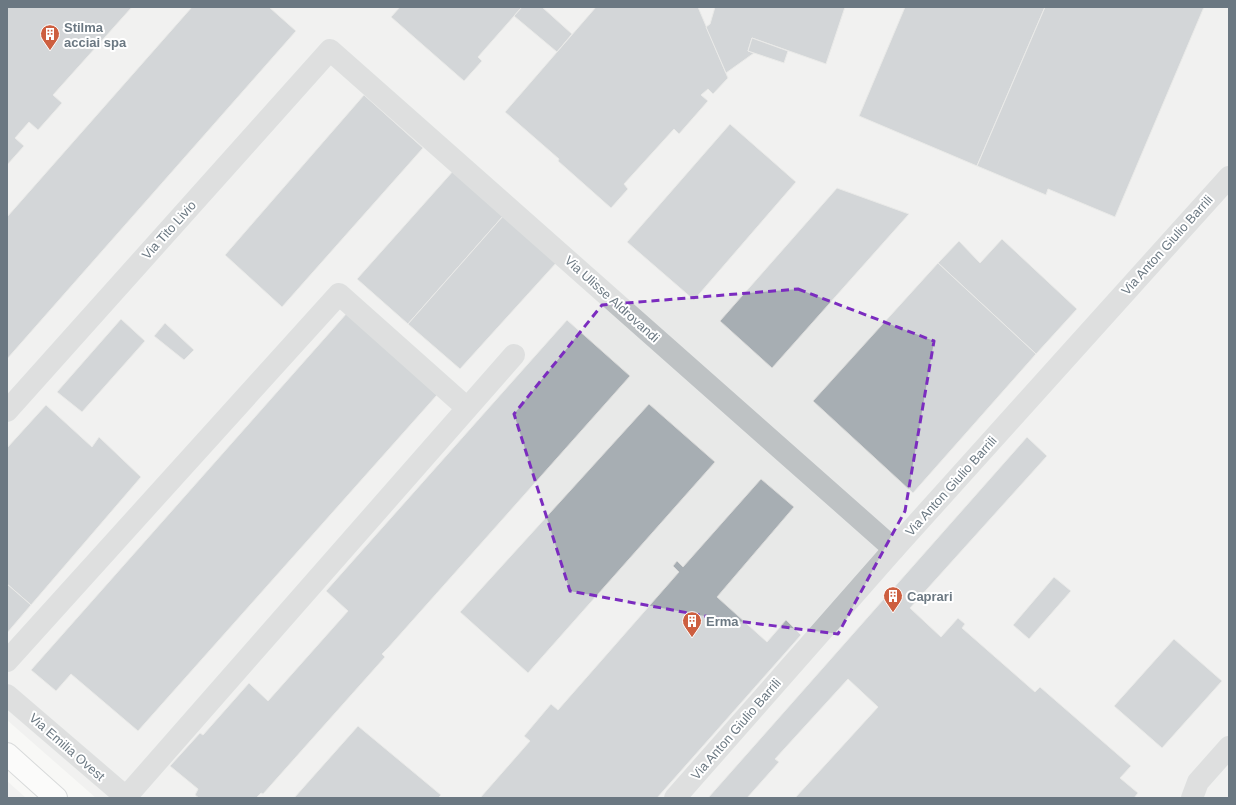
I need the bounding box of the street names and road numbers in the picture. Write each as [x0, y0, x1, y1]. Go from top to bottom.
street label: Via Anton Giulio Barrili [1118, 192, 1216, 298]
street label: Via Tito Livio [139, 198, 199, 262]
street label: Via Ulisse Aldrovandi [562, 253, 662, 345]
street label: Via Anton Giulio Barrili [902, 433, 1000, 539]
street label: Via Anton Giulio Barrili [688, 675, 784, 783]
street label: Via Emilia Ovest [26, 710, 108, 784]

